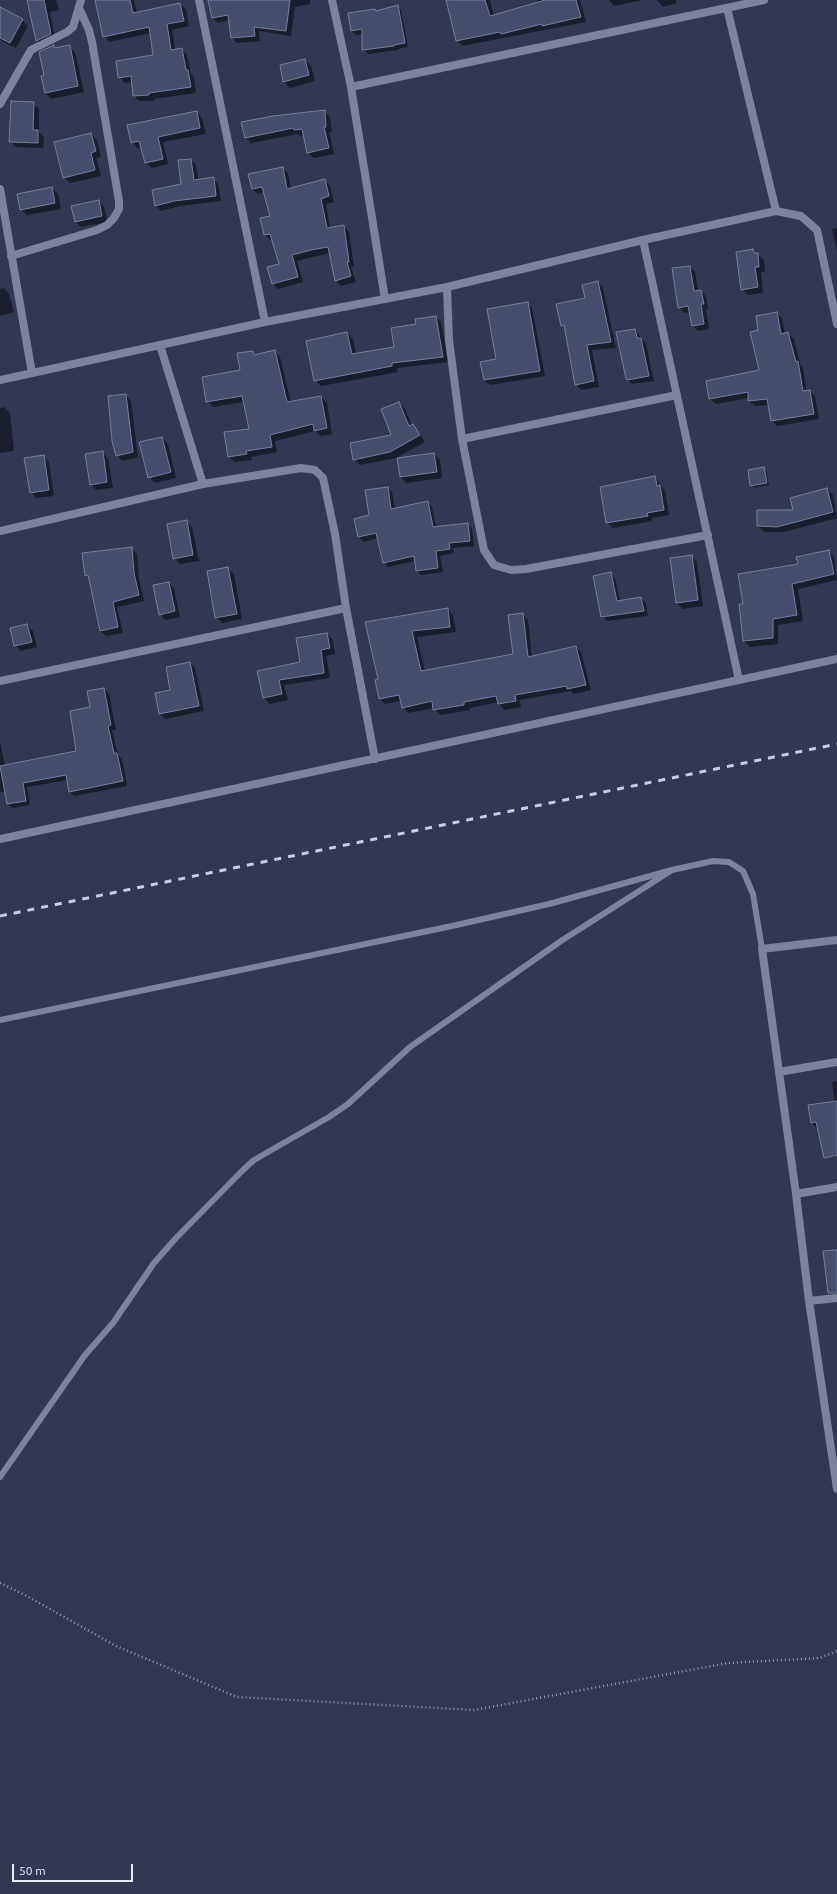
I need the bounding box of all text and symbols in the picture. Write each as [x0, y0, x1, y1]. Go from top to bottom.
scale bar [14, 1856, 135, 1882]
text: 50 m [19, 1864, 46, 1877]

